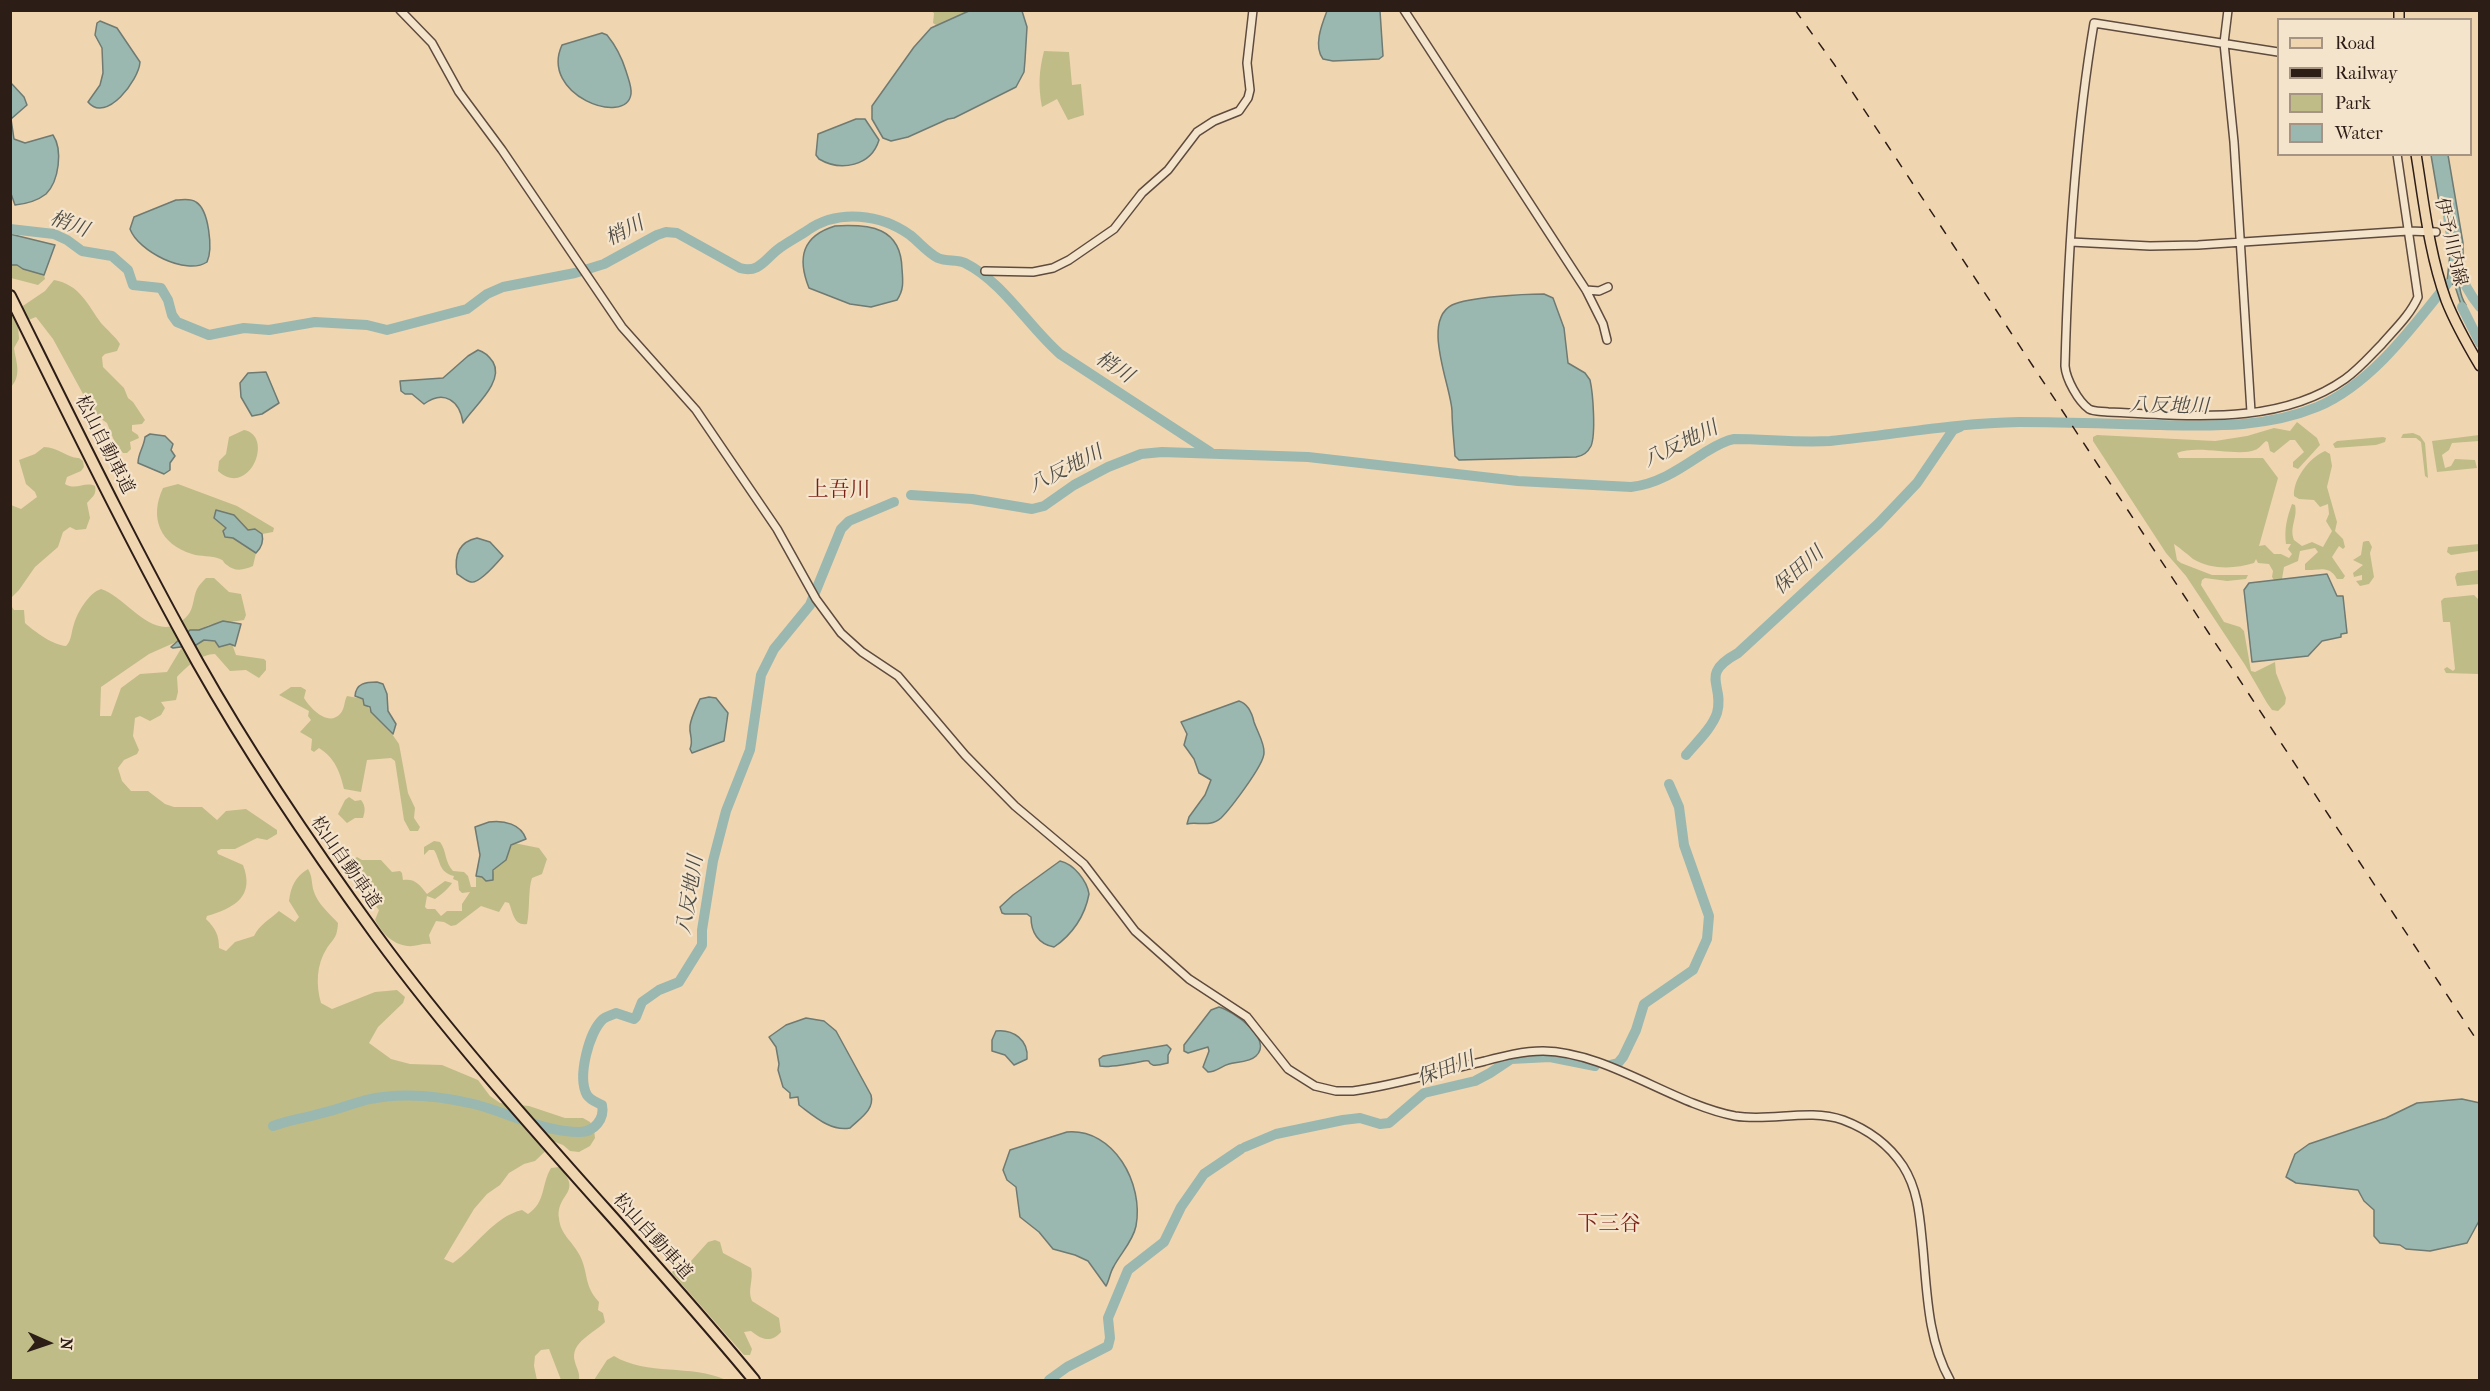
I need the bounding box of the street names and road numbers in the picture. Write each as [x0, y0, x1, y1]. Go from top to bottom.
street label: 伊予川内線 [2429, 196, 2471, 288]
street label: 松山自動車道 [70, 392, 138, 498]
street label: 松山自動車道 [305, 813, 385, 913]
street label: 松山自動車道 [608, 1190, 696, 1284]

